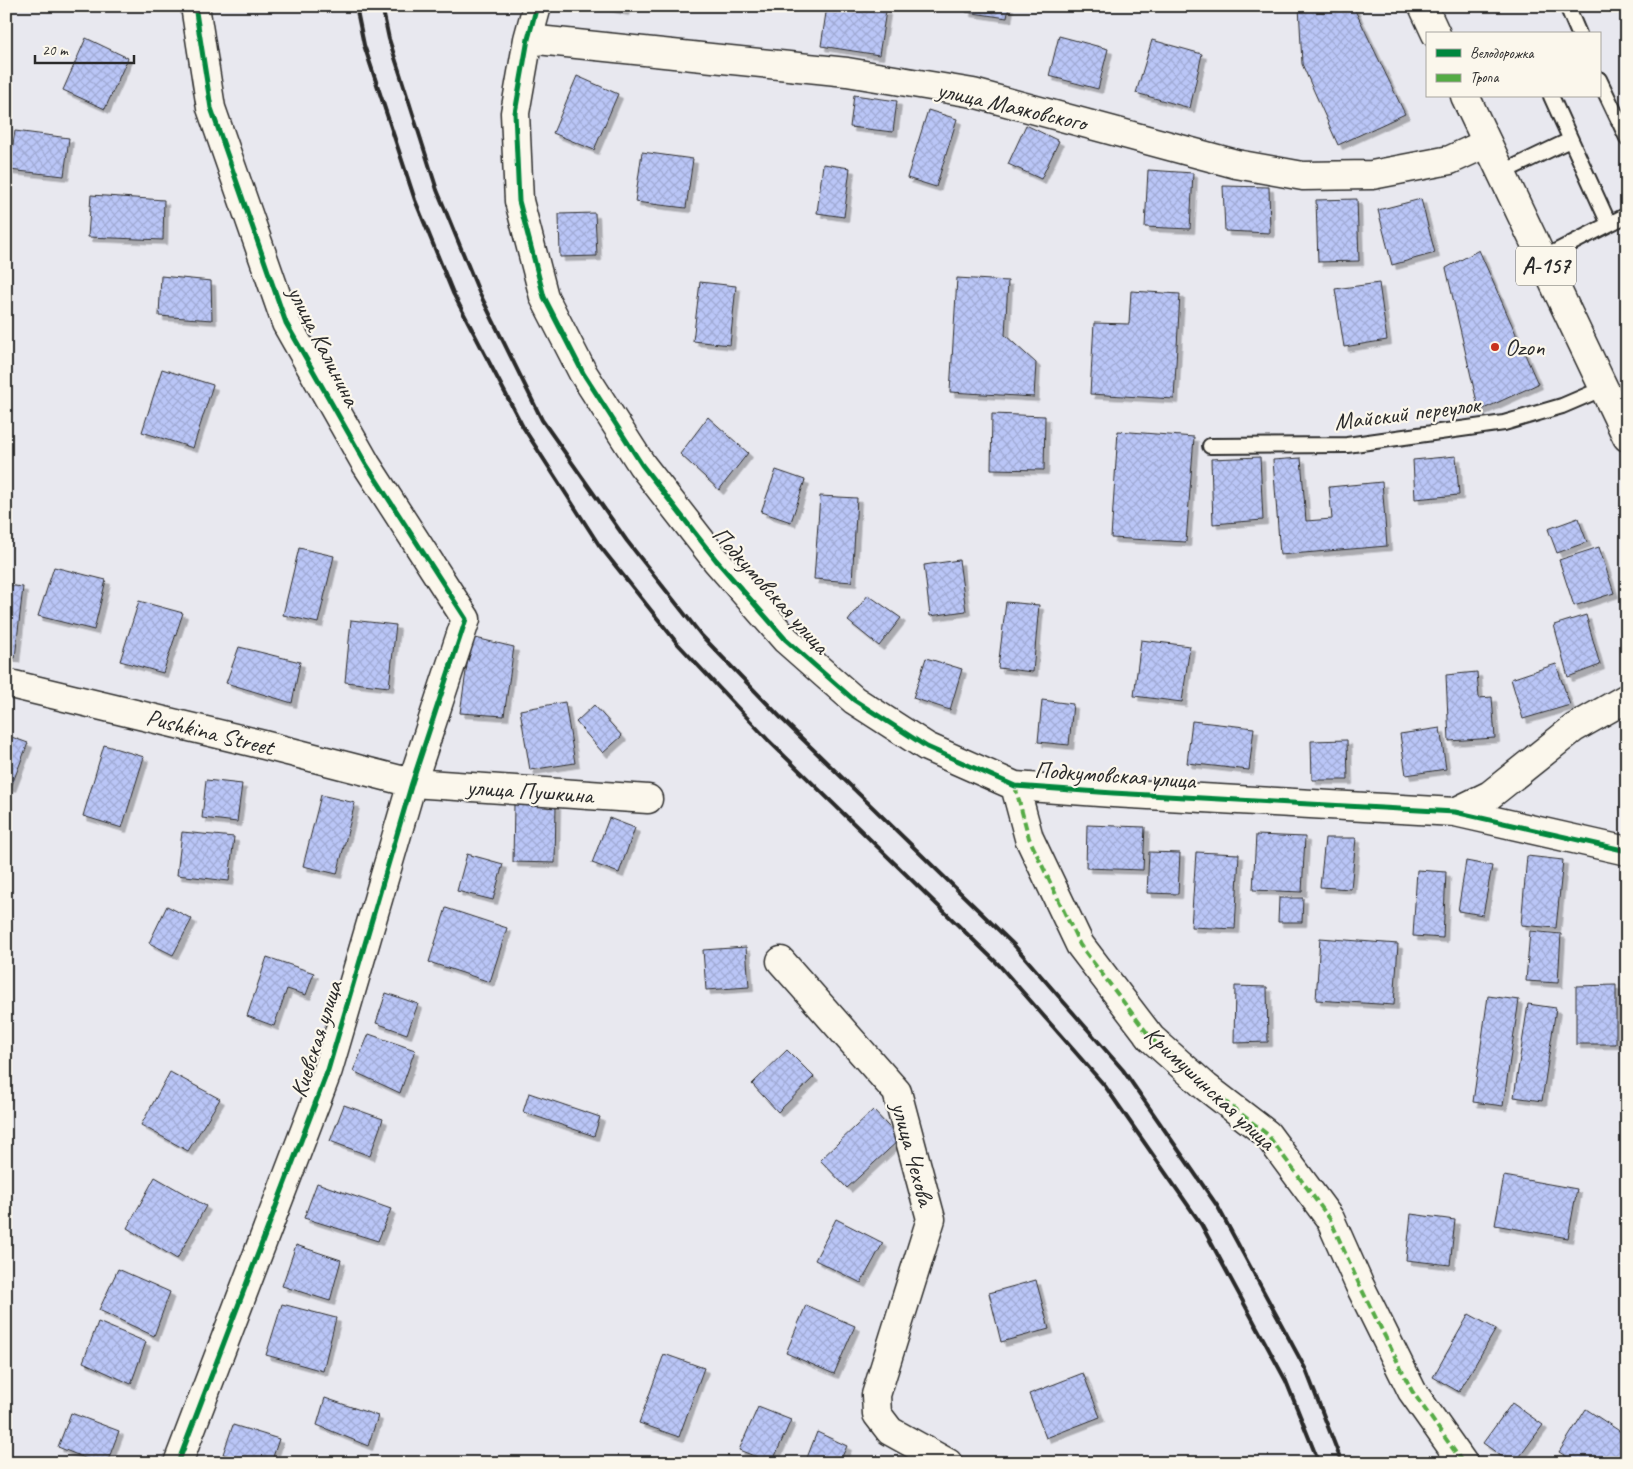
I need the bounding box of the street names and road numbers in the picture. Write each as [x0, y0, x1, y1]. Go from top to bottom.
street label: улица Маяковского [932, 74, 1092, 138]
road number: А-157 [1516, 247, 1576, 286]
street label: улица Калинина [280, 279, 368, 413]
street label: Майский переулок [1333, 389, 1484, 437]
street label: Подкумовская улица [706, 520, 837, 661]
street label: Pushkina Street [143, 702, 279, 763]
street label: Подкумовская улица [1033, 754, 1198, 796]
street label: улица Пушкина [464, 771, 596, 811]
street label: Киевская улица [283, 975, 349, 1101]
street label: Кримушинская улица [1138, 1019, 1283, 1157]
street label: улица Чехова [884, 1097, 942, 1211]

